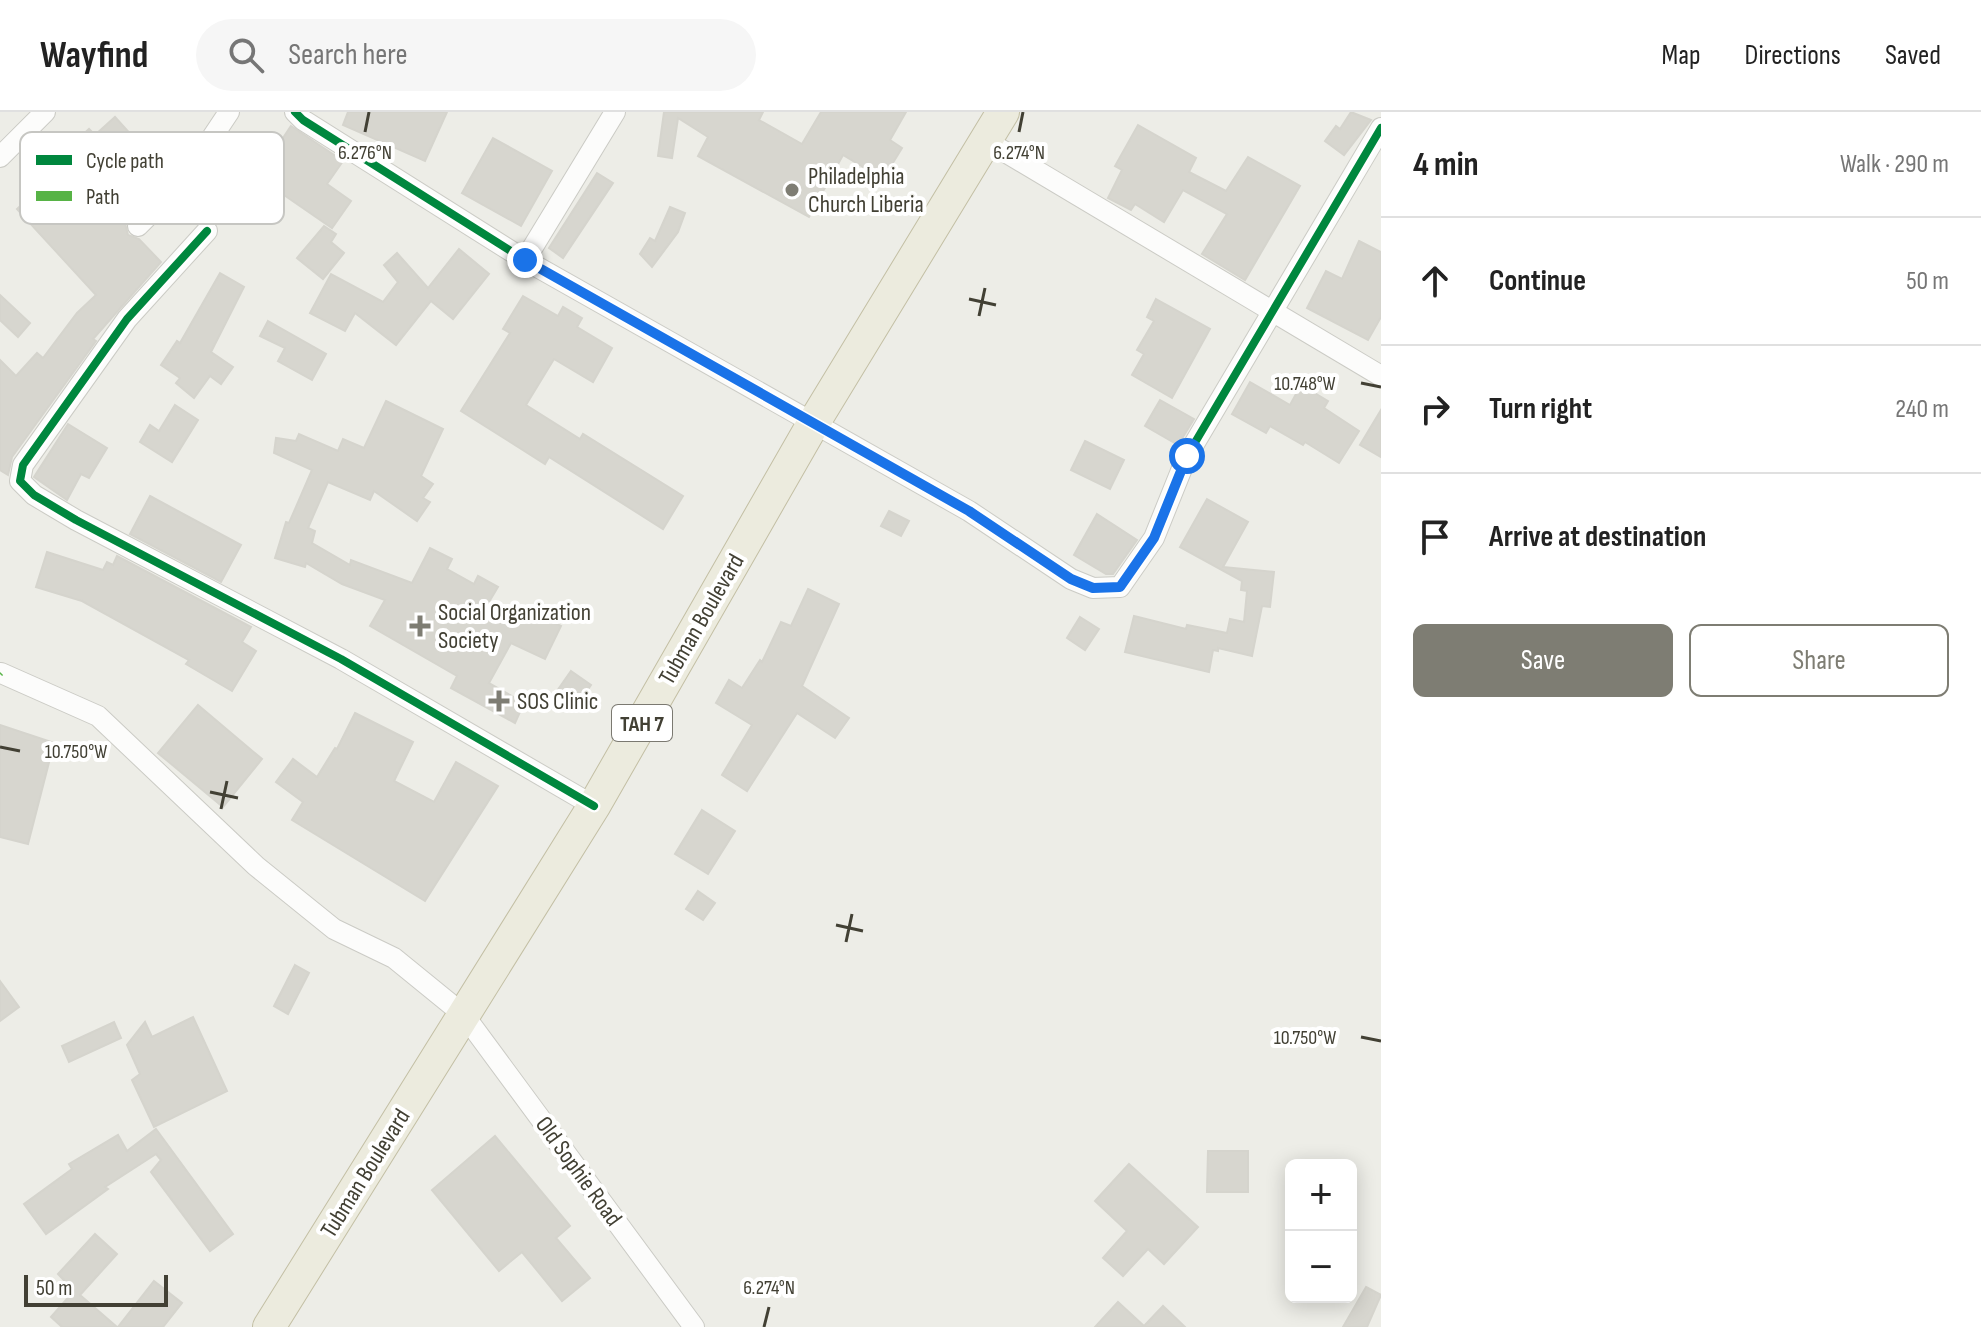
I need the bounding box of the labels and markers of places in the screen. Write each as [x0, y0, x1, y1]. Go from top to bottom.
place label: Philadelphia Church Liberia [808, 162, 924, 219]
marker: Philadelphia Church Liberia [783, 181, 801, 199]
place label: Social Organization Society [438, 598, 591, 655]
marker: Social Organization Society [409, 615, 431, 637]
place label: SOS Clinic [517, 687, 598, 716]
marker: SOS Clinic [488, 690, 510, 712]

